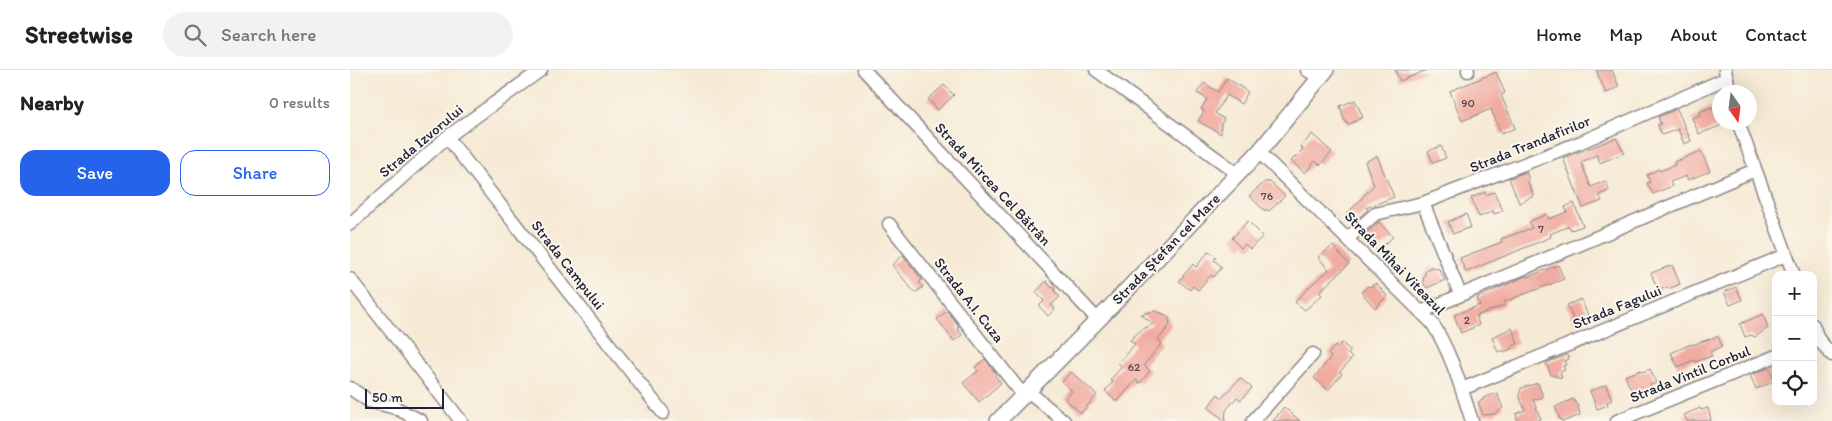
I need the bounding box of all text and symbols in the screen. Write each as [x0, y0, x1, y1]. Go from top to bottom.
search box [163, 12, 513, 57]
text: Streetwise [25, 20, 133, 49]
icon: search [181, 21, 209, 49]
text: Search here [221, 23, 316, 46]
text: Home [1536, 24, 1582, 46]
text: Map [1610, 24, 1643, 46]
text: About [1671, 24, 1717, 46]
text: Contact [1745, 24, 1807, 46]
north arrow [1712, 85, 1757, 130]
text: Nearby [20, 90, 84, 115]
text: 0 results [269, 93, 330, 112]
house number: 90 [1461, 96, 1475, 110]
street label: Strada Izvorului [375, 101, 467, 181]
street label: Strada Trandafirilor [1467, 112, 1593, 176]
street label: Strada Mircea Cel Bătrân [931, 119, 1055, 250]
button: Save [20, 150, 170, 196]
button: Share [180, 150, 330, 196]
house number: 76 [1261, 189, 1273, 203]
street label: Strada Ștefan cel Mare [1108, 190, 1224, 308]
street label: Strada Mihai Viteazul [1341, 207, 1450, 319]
street label: Strada Campului [528, 217, 608, 313]
house number: 7 [1538, 222, 1544, 236]
street label: Strada A.I. Cuza [930, 254, 1008, 347]
map controls [1772, 271, 1817, 406]
button: + [1772, 271, 1817, 316]
street label: Strada Fagului [1570, 281, 1664, 333]
house number: 2 [1464, 313, 1471, 327]
button: − [1772, 316, 1817, 361]
street label: Strada Vintil Corbul [1627, 341, 1754, 406]
house number: 62 [1128, 360, 1141, 374]
button: locate [1772, 361, 1817, 406]
scale bar [365, 386, 444, 409]
text: 50 m [372, 389, 403, 406]

